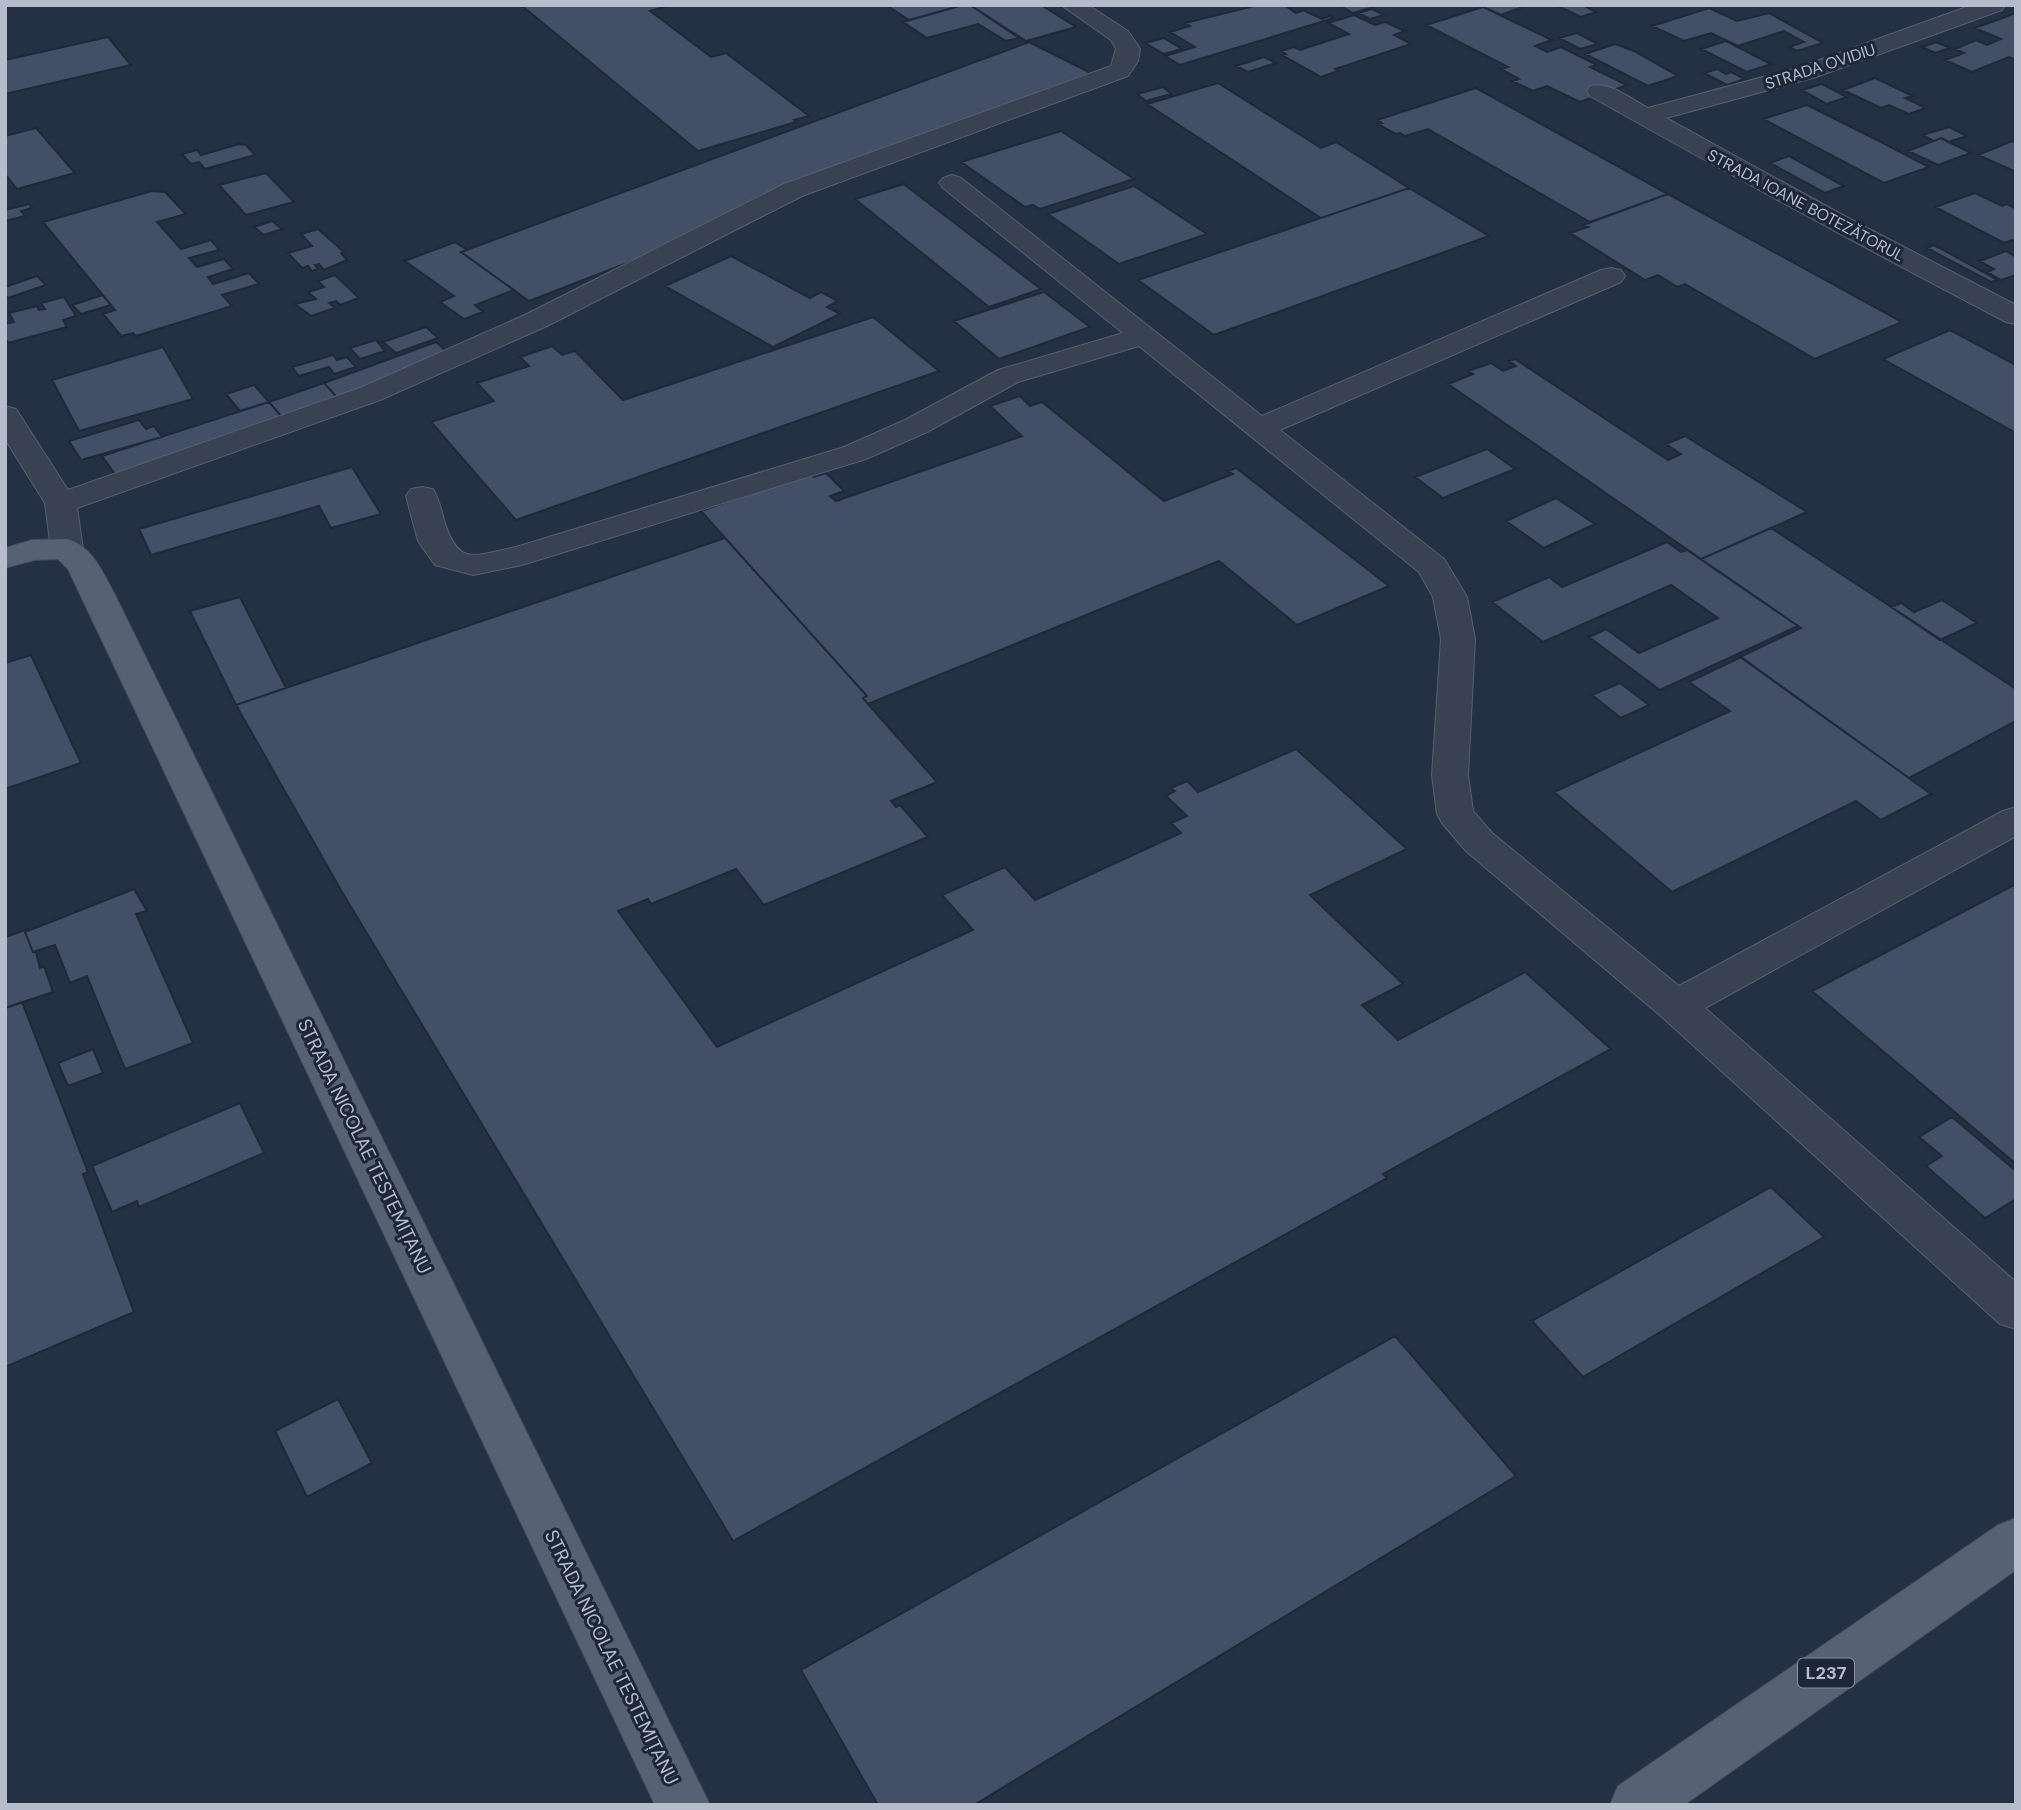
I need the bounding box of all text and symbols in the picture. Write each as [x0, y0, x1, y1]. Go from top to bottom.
street label: STRADA OVIDIU [1762, 39, 1878, 94]
street label: STRADA IOANE BOTEZĂTORUL [1704, 144, 1908, 266]
street label: STRADA NICOLAE TESTEMIȚANU [292, 1015, 437, 1278]
street label: STRADA NICOLAE TESTEMIȚANU [539, 1526, 684, 1789]
road number: L237 [1798, 1658, 1854, 1688]

